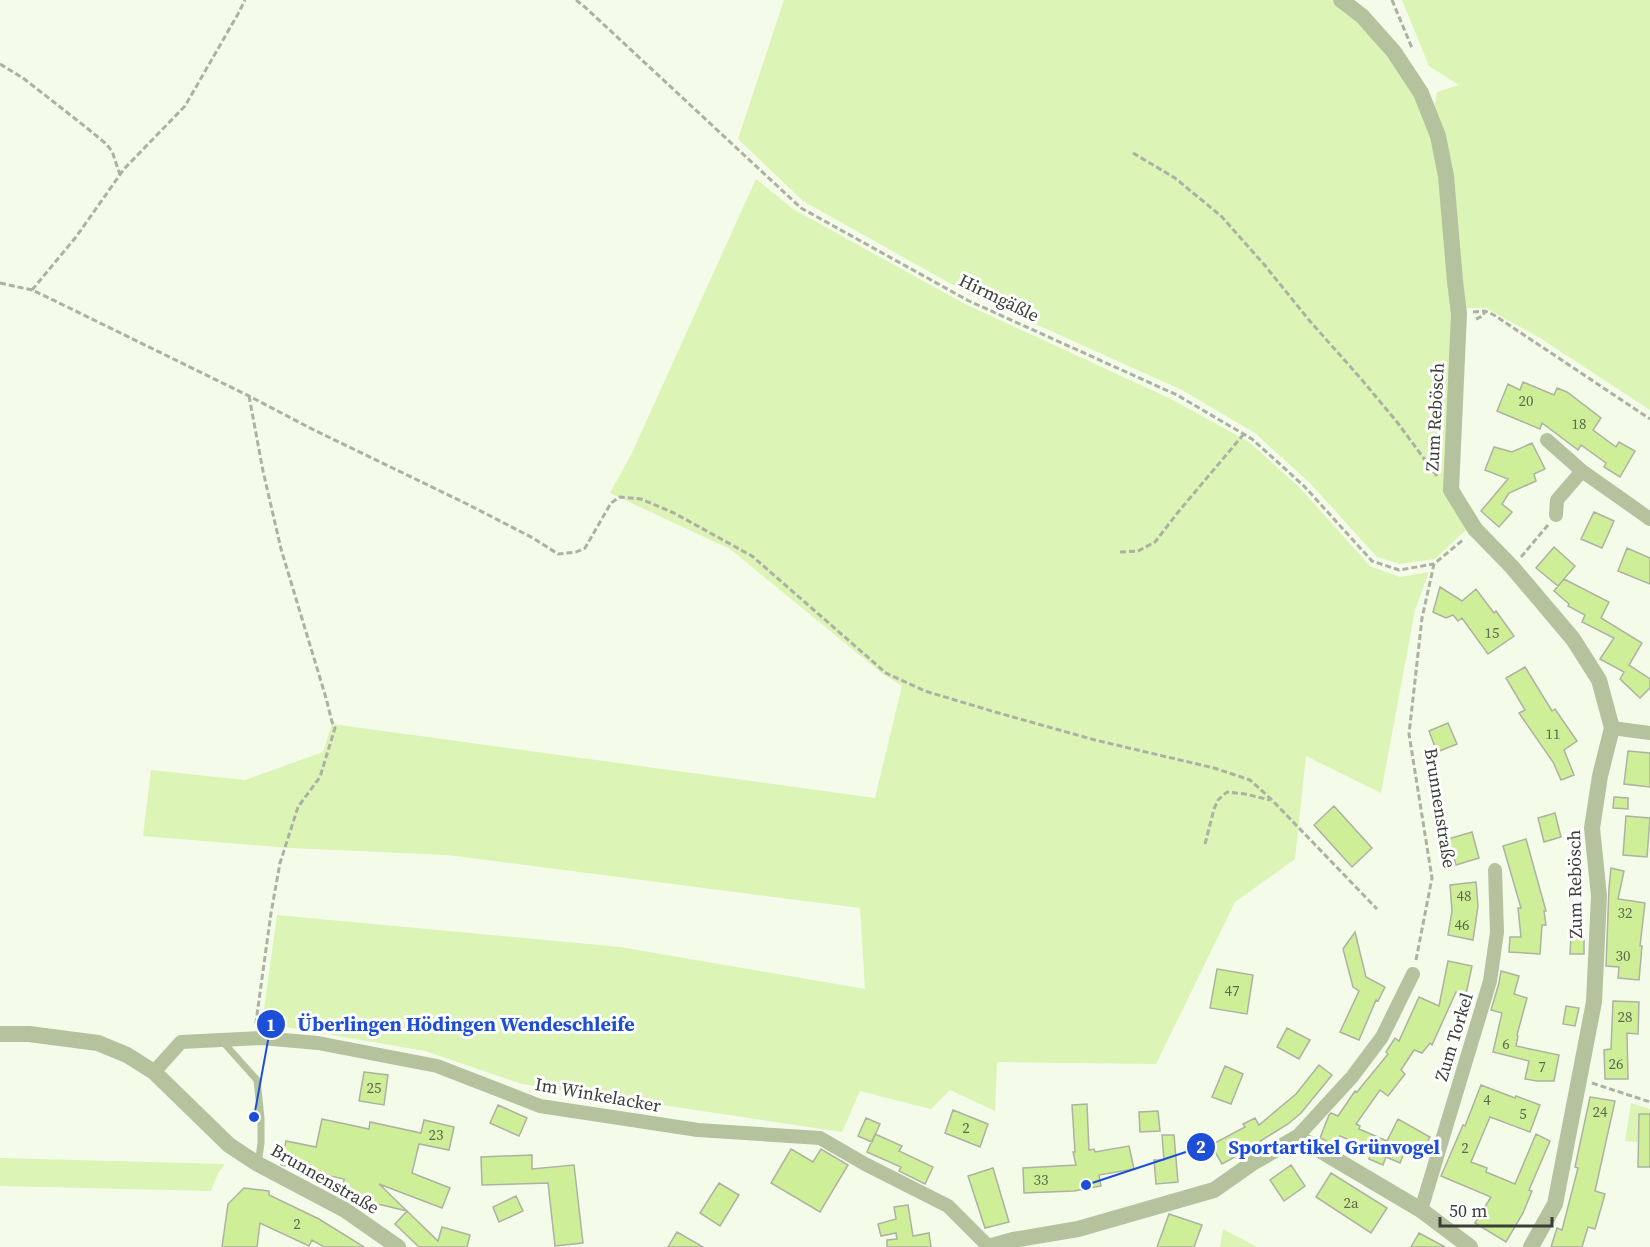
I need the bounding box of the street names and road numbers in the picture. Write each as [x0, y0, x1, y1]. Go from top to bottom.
street label: Hirmgäßle [955, 267, 1044, 328]
street label: Zum Rebösch [1419, 362, 1450, 472]
street label: Brunnenstraße [1419, 746, 1462, 870]
street label: Zum Rebösch [1561, 829, 1588, 939]
street label: Zum Torkel [1428, 990, 1479, 1084]
street label: Im Winkelacker [533, 1071, 663, 1118]
street label: Brunnenstraße [266, 1137, 384, 1220]

